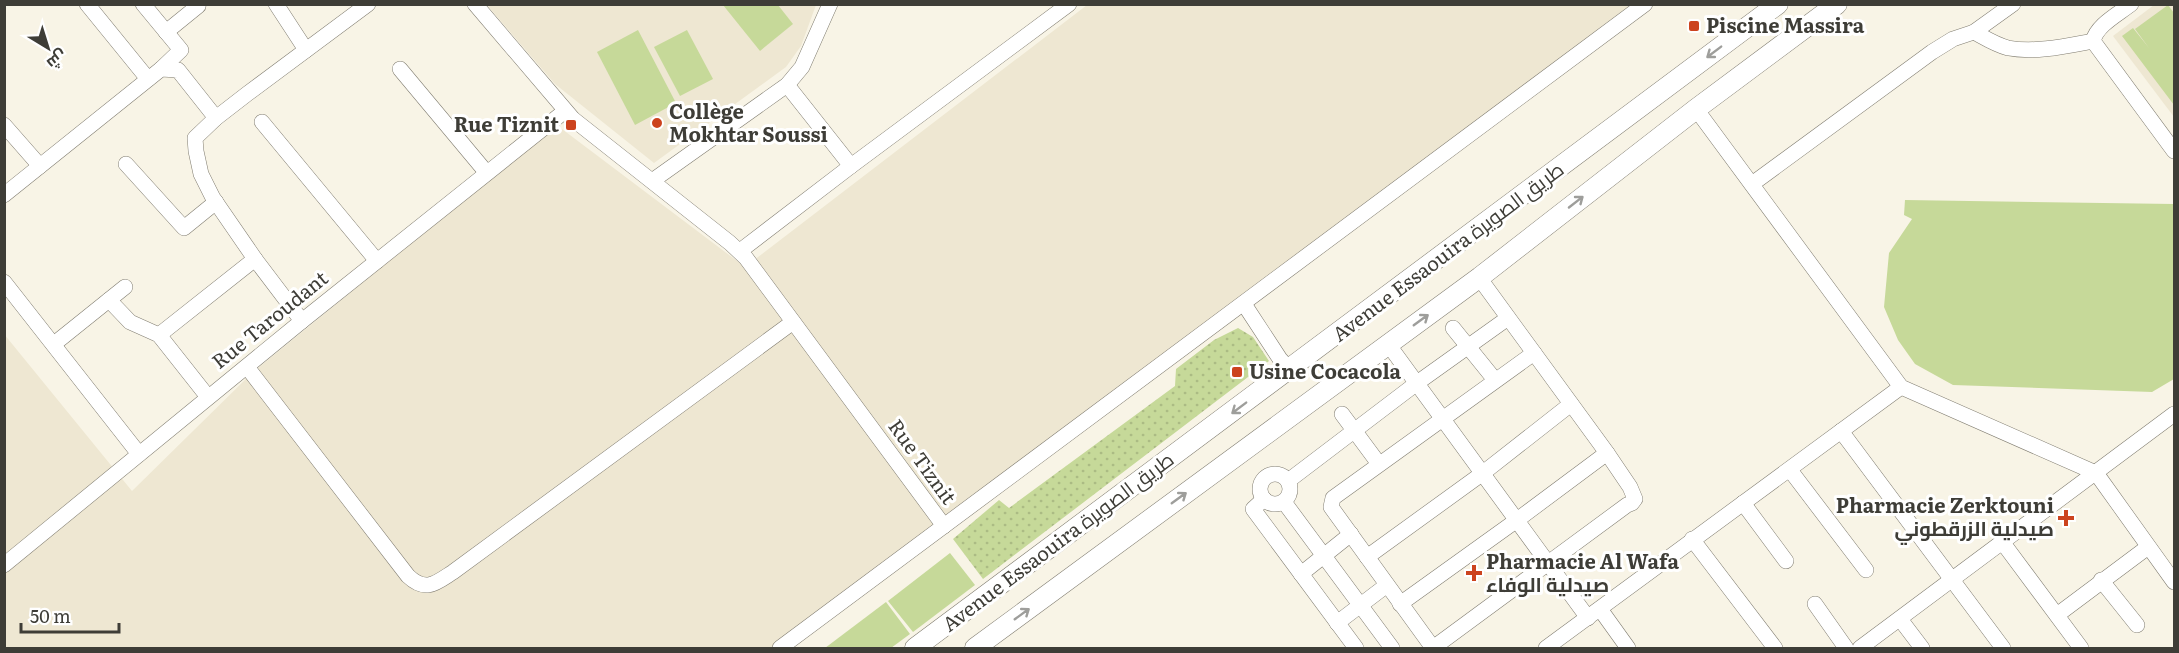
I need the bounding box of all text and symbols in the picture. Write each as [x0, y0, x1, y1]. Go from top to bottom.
place label: Piscine Massira [1706, 9, 1865, 39]
north arrow [18, 18, 78, 78]
marker: Piscine Massira [1687, 19, 1701, 33]
text: ش [42, 45, 73, 76]
one-way arrow [1707, 46, 1723, 58]
place label: Collège Mokhtar Soussi [669, 95, 828, 148]
place label: Rue Tiznit [454, 108, 559, 138]
marker: Collège Mokhtar Soussi [650, 116, 664, 130]
marker: Rue Tiznit [564, 118, 578, 132]
street label: Avenue Essaouira طريق الصويرة [1325, 153, 1569, 348]
one-way arrow [1568, 196, 1584, 209]
street label: Rue Taroudant [204, 262, 333, 375]
one-way arrow [1412, 314, 1428, 327]
place label: Usine Cocacola [1249, 355, 1402, 385]
marker: Usine Cocacola [1230, 365, 1244, 379]
one-way arrow [1231, 402, 1247, 414]
street label: Rue Tiznit [882, 412, 965, 510]
street label: Avenue Essaouira طريق الصويرة [935, 443, 1179, 638]
place label: Pharmacie Zerktouni صيدلية الزرقطوني [1836, 489, 2054, 545]
one-way arrow [1171, 492, 1187, 505]
marker: Pharmacie Zerktouni صيدلية الزرقطوني [2059, 511, 2073, 525]
place label: Pharmacie Al Wafa صيدلية الوفاء [1486, 545, 1680, 598]
marker: Pharmacie Al Wafa صيدلية الوفاء [1467, 566, 1481, 580]
scale bar [21, 596, 118, 634]
text: 50 m [30, 602, 71, 629]
one-way arrow [1014, 608, 1030, 620]

